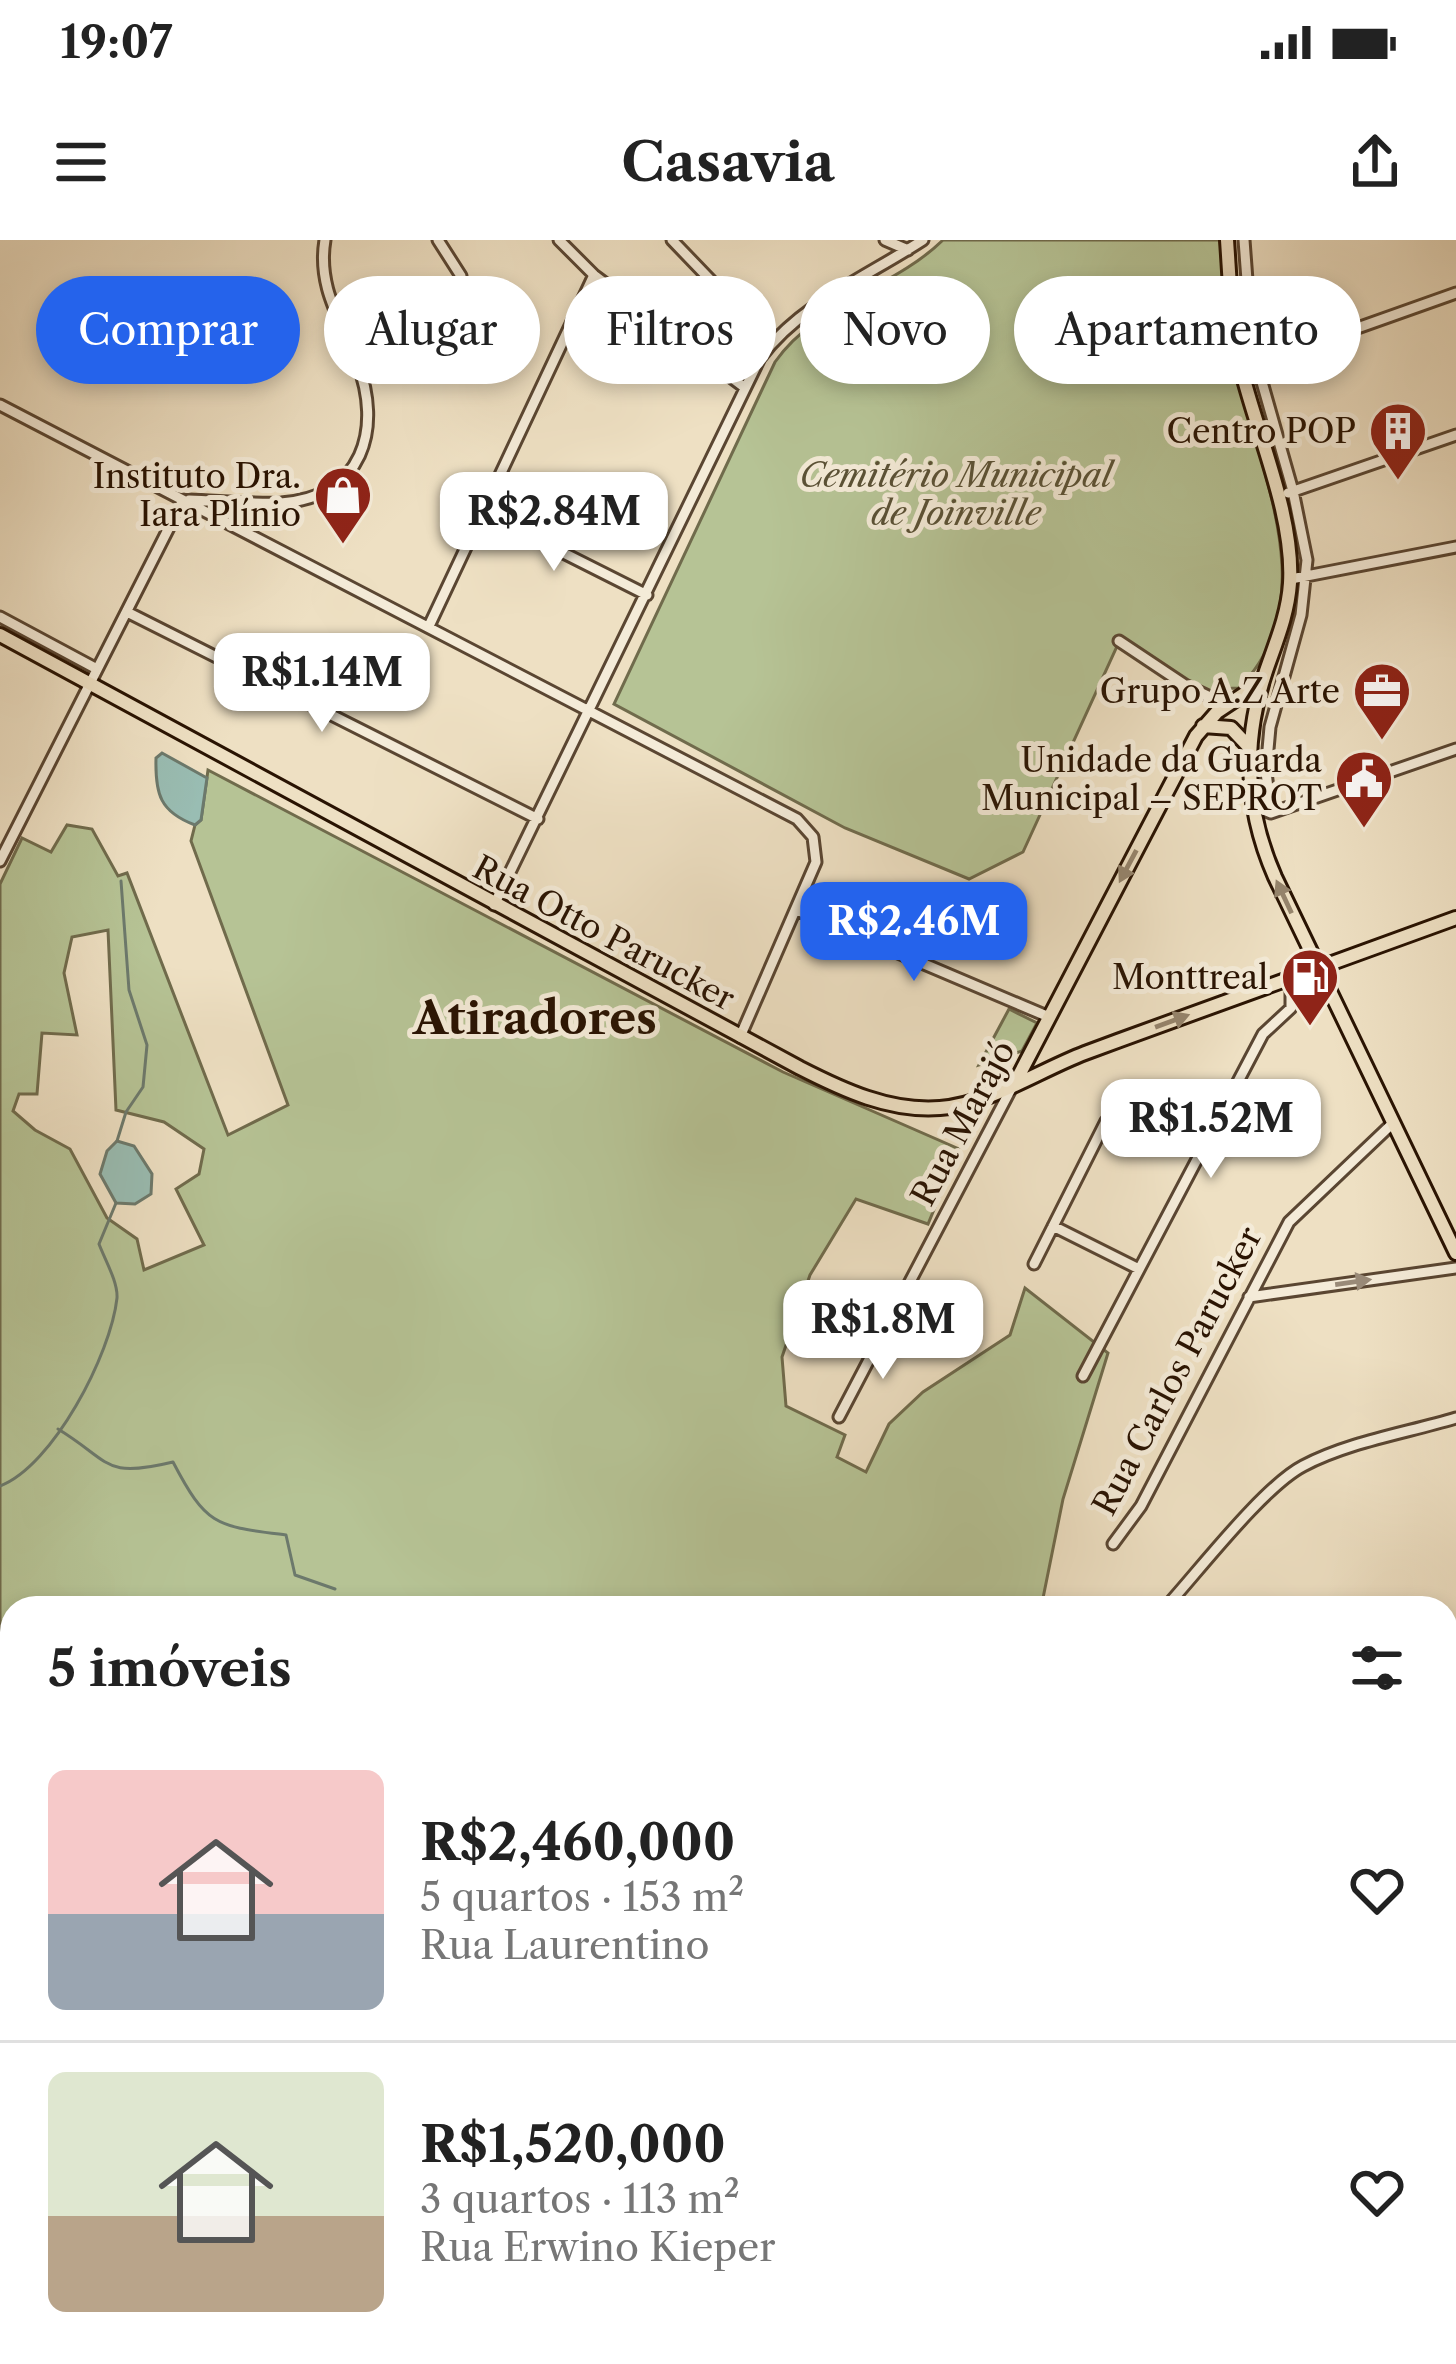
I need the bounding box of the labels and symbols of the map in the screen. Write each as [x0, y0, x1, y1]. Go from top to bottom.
building icon: Centro POP [1367, 400, 1429, 482]
place label: Centro POP [1167, 411, 1356, 452]
park label: Cemitério Municipal de Joinville [800, 455, 1116, 534]
place label: Instituto Dra. Iara Plínio [93, 456, 301, 535]
shop icon: Instituto Dra. Iara Plínio [312, 464, 374, 546]
pin: R$2.84M [443, 472, 665, 574]
pin: R$1.14M [211, 633, 433, 735]
office icon: Grupo A.Z Arte [1351, 660, 1413, 742]
place label: Grupo A.Z Arte [1100, 671, 1340, 712]
place label: Unidade da Guarda Municipal – SEPROT [981, 740, 1323, 819]
public building icon: Unidade da Guarda Municipal – SEPROT [1333, 748, 1395, 830]
street label: Rua Otto Parucker [466, 847, 742, 1019]
one-way arrow [1118, 849, 1139, 883]
one-way arrow [1274, 879, 1294, 914]
pin: R$2.46M [803, 882, 1025, 984]
fuel station icon: Monttreal [1279, 946, 1341, 1028]
place label: Monttreal [1112, 957, 1268, 998]
district label: Atiradores [412, 990, 657, 1046]
one-way arrow [1154, 1011, 1190, 1029]
street label: Rua Marajó [902, 1033, 1024, 1213]
pin: R$1.52M [1100, 1079, 1322, 1181]
street label: Rua Carlos Parucker [1084, 1220, 1270, 1522]
one-way arrow [1334, 1272, 1372, 1291]
pin: R$1.8M [785, 1280, 981, 1382]

